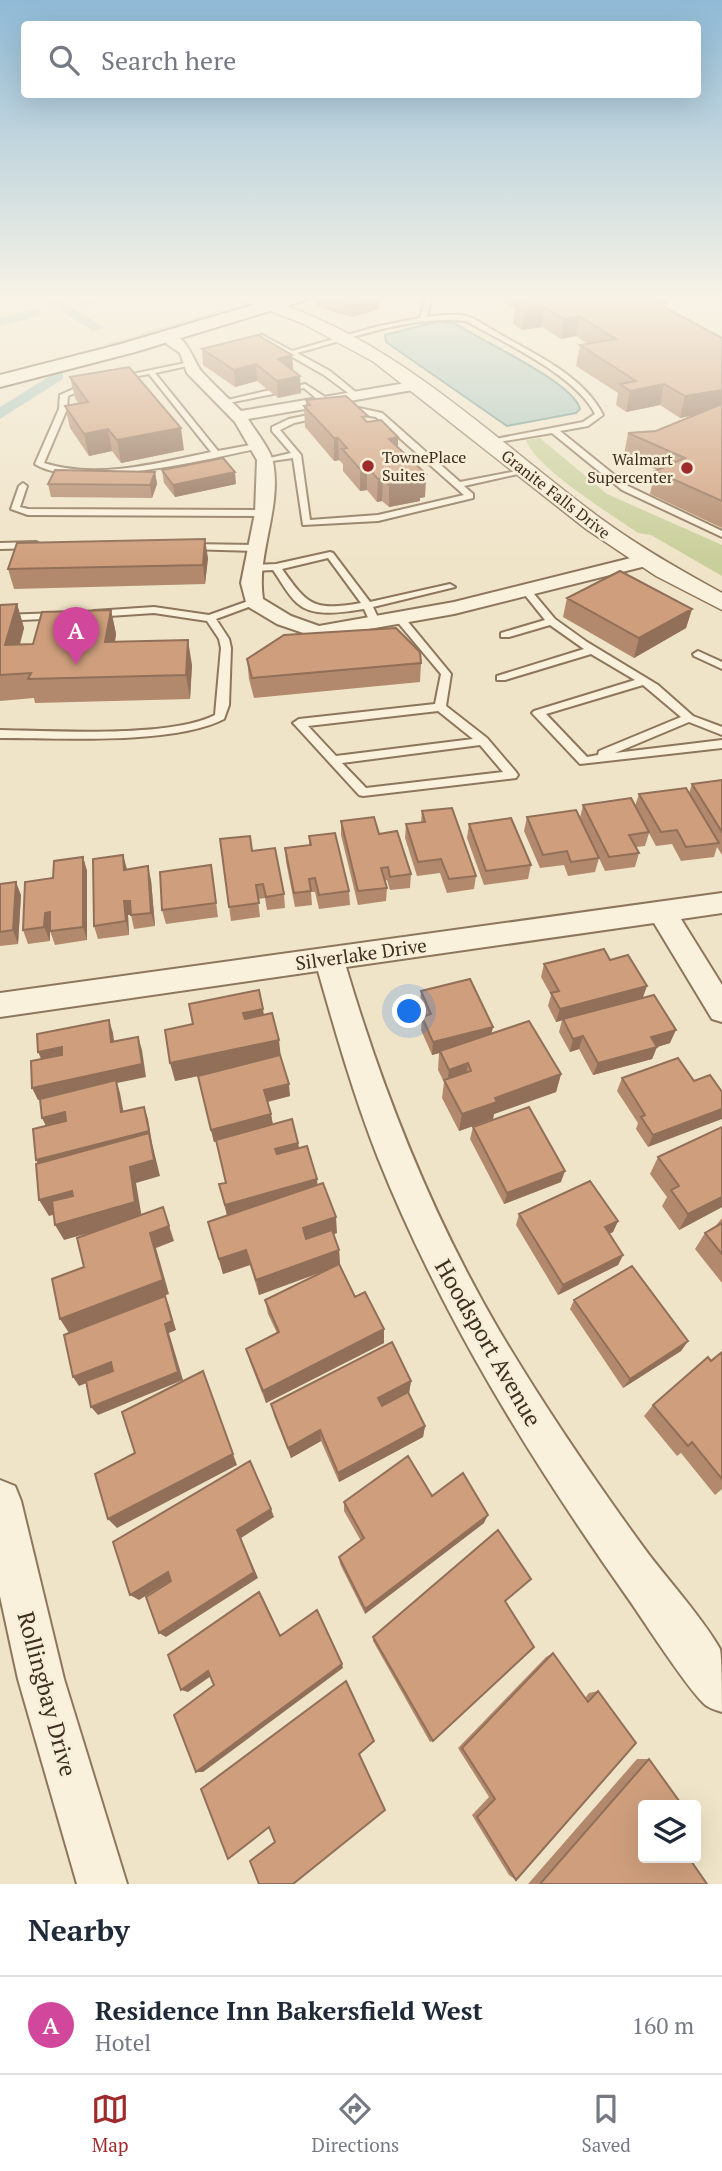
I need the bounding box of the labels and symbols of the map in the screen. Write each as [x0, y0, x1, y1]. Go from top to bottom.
street label: Granite Falls Drive [497, 444, 615, 544]
place label: TownePlace Suites [382, 446, 466, 486]
place label: Walmart Supercenter [587, 448, 674, 488]
marker: TownePlace Suites [360, 458, 376, 474]
marker: Walmart Supercenter [679, 460, 695, 476]
pin: A [53, 607, 99, 665]
street label: Silverlake Drive [294, 932, 428, 975]
your location [392, 994, 426, 1028]
street label: Hoodsport Avenue [428, 1253, 549, 1432]
street label: Rollingbay Drive [11, 1608, 84, 1780]

